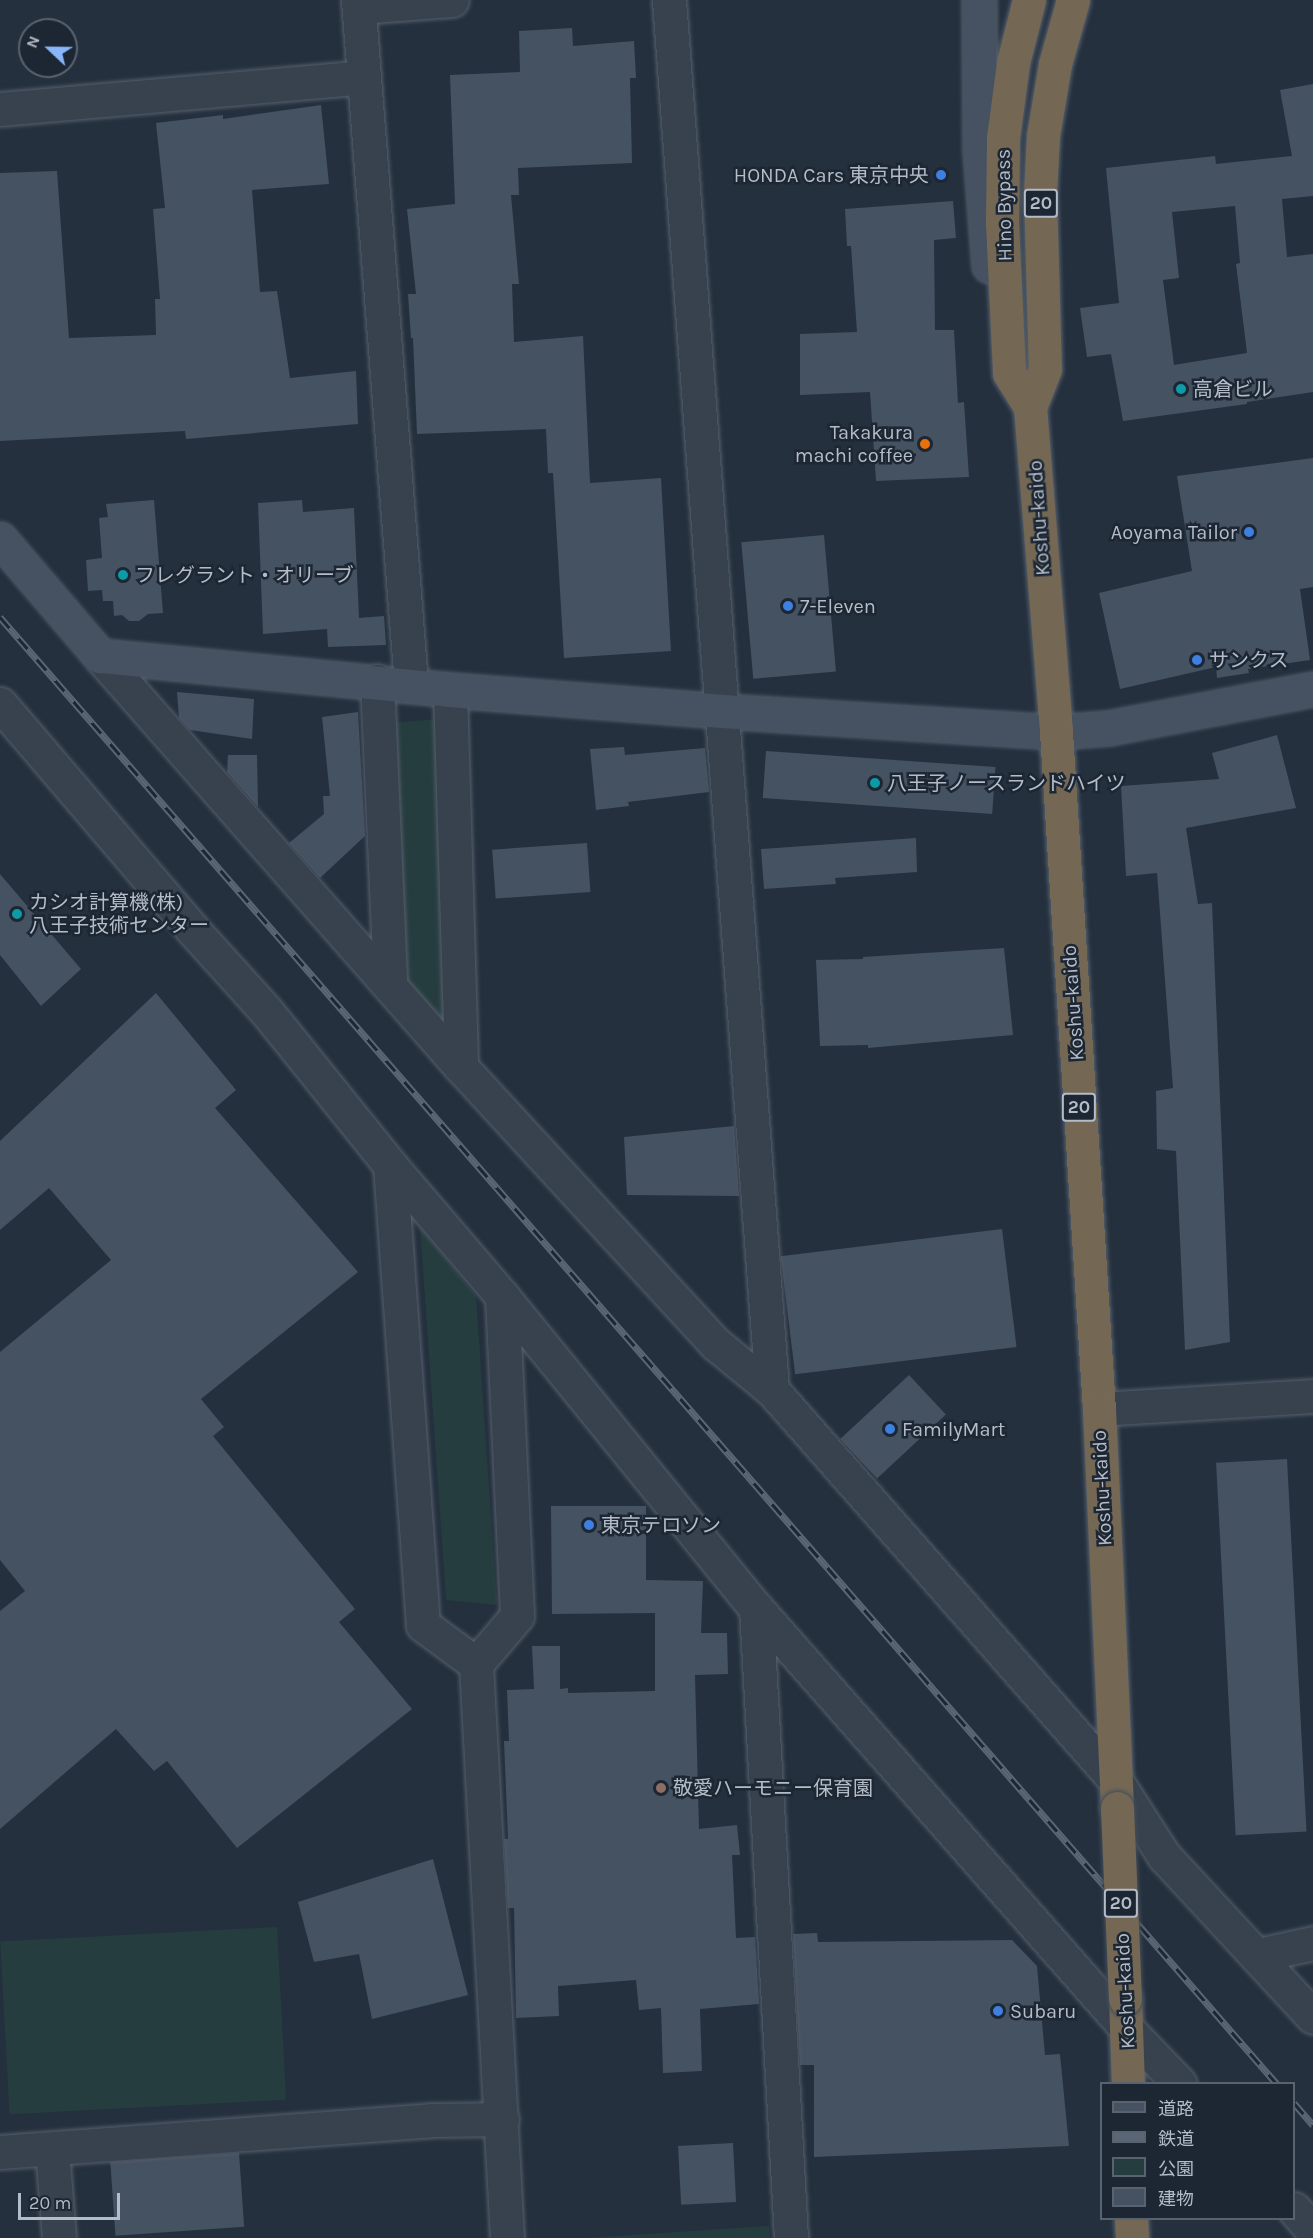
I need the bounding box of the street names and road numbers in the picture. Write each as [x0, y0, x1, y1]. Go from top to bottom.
street label: Hino Bypass [991, 149, 1017, 261]
road number: 20 [1023, 188, 1059, 218]
street label: Koshu-kaido [1023, 459, 1055, 577]
street label: Koshu-kaido [1057, 944, 1089, 1062]
road number: 20 [1061, 1092, 1097, 1122]
street label: Koshu-kaido [1087, 1430, 1117, 1546]
road number: 20 [1103, 1888, 1139, 1918]
street label: Koshu-kaido [1110, 1933, 1140, 2049]

